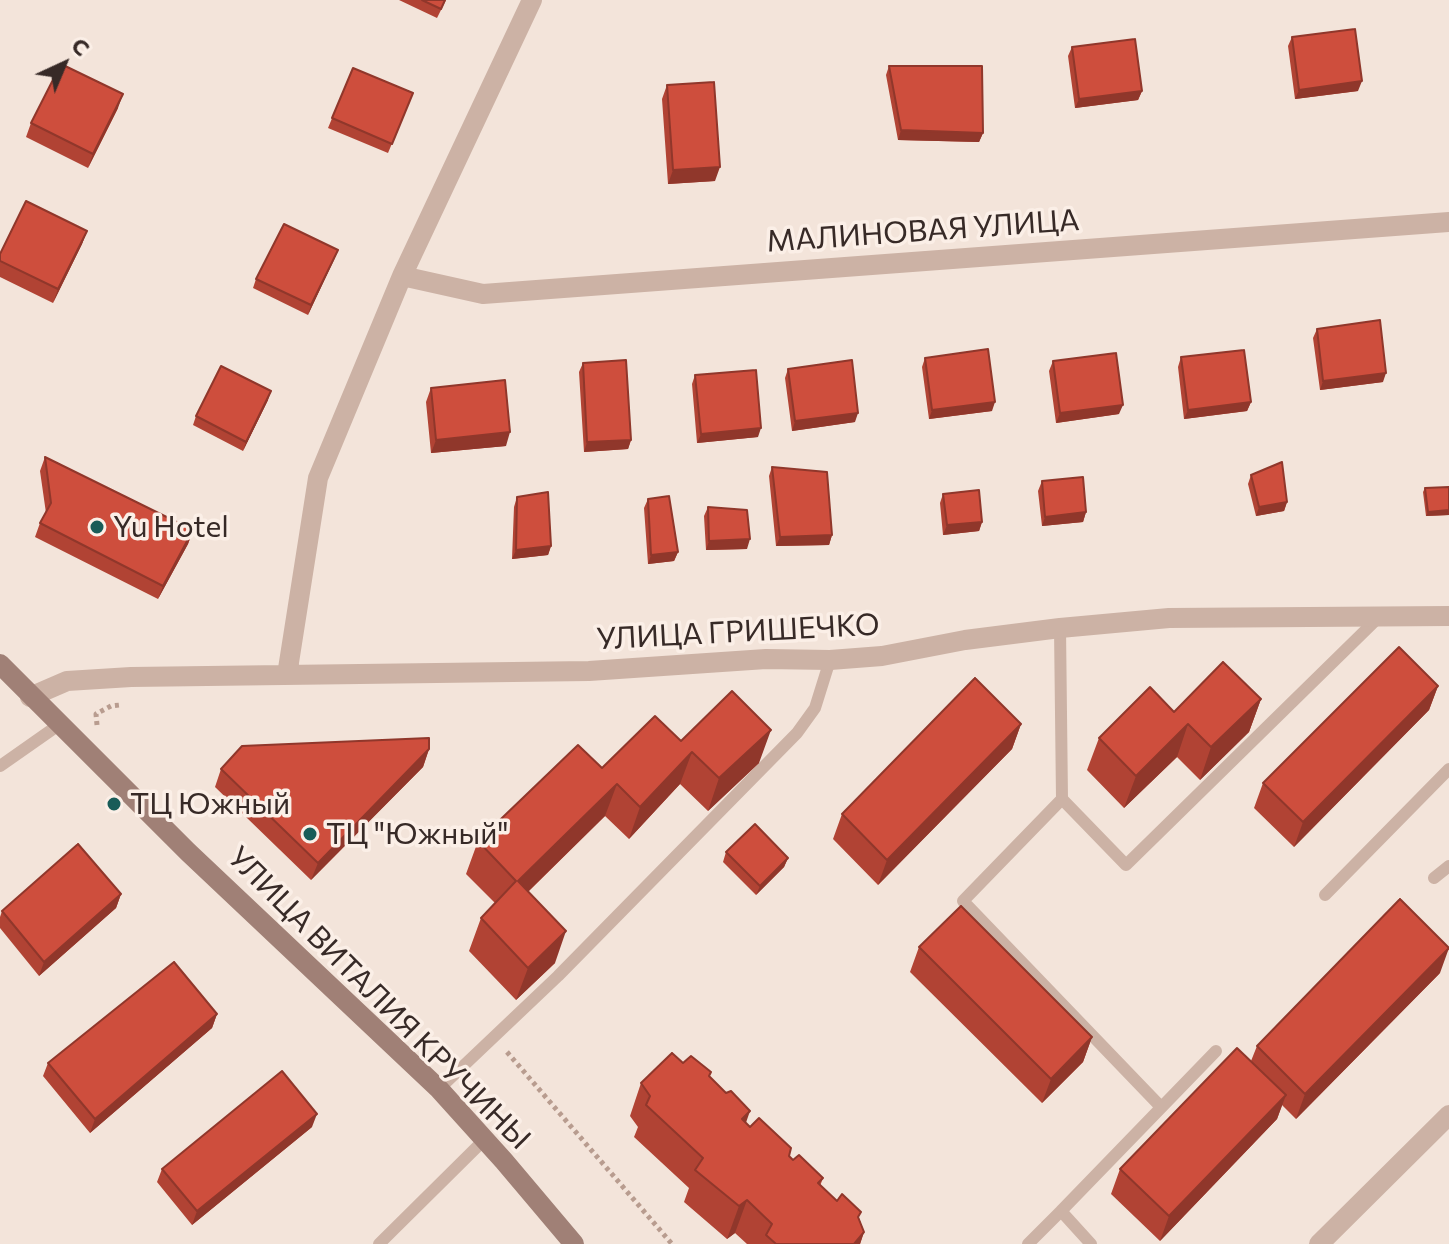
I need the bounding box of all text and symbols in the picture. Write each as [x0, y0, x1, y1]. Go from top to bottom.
north arrow [24, 24, 104, 104]
text: С [66, 31, 96, 61]
street label: МАЛИНОВАЯ УЛИЦА [765, 202, 1081, 260]
place label: Yu Hotel [113, 509, 229, 545]
marker: Yu Hotel [88, 518, 106, 536]
street label: УЛИЦА ГРИШЕЧКО [596, 607, 880, 657]
place label: ТЦ Южный [130, 786, 290, 822]
marker: ТЦ Южный [105, 795, 123, 813]
place label: ТЦ "Южный" [326, 816, 509, 852]
marker: ТЦ "Южный" [301, 825, 319, 843]
street label: УЛИЦА ВИТАЛИЯ КРУЧИНЫ [220, 839, 538, 1157]

